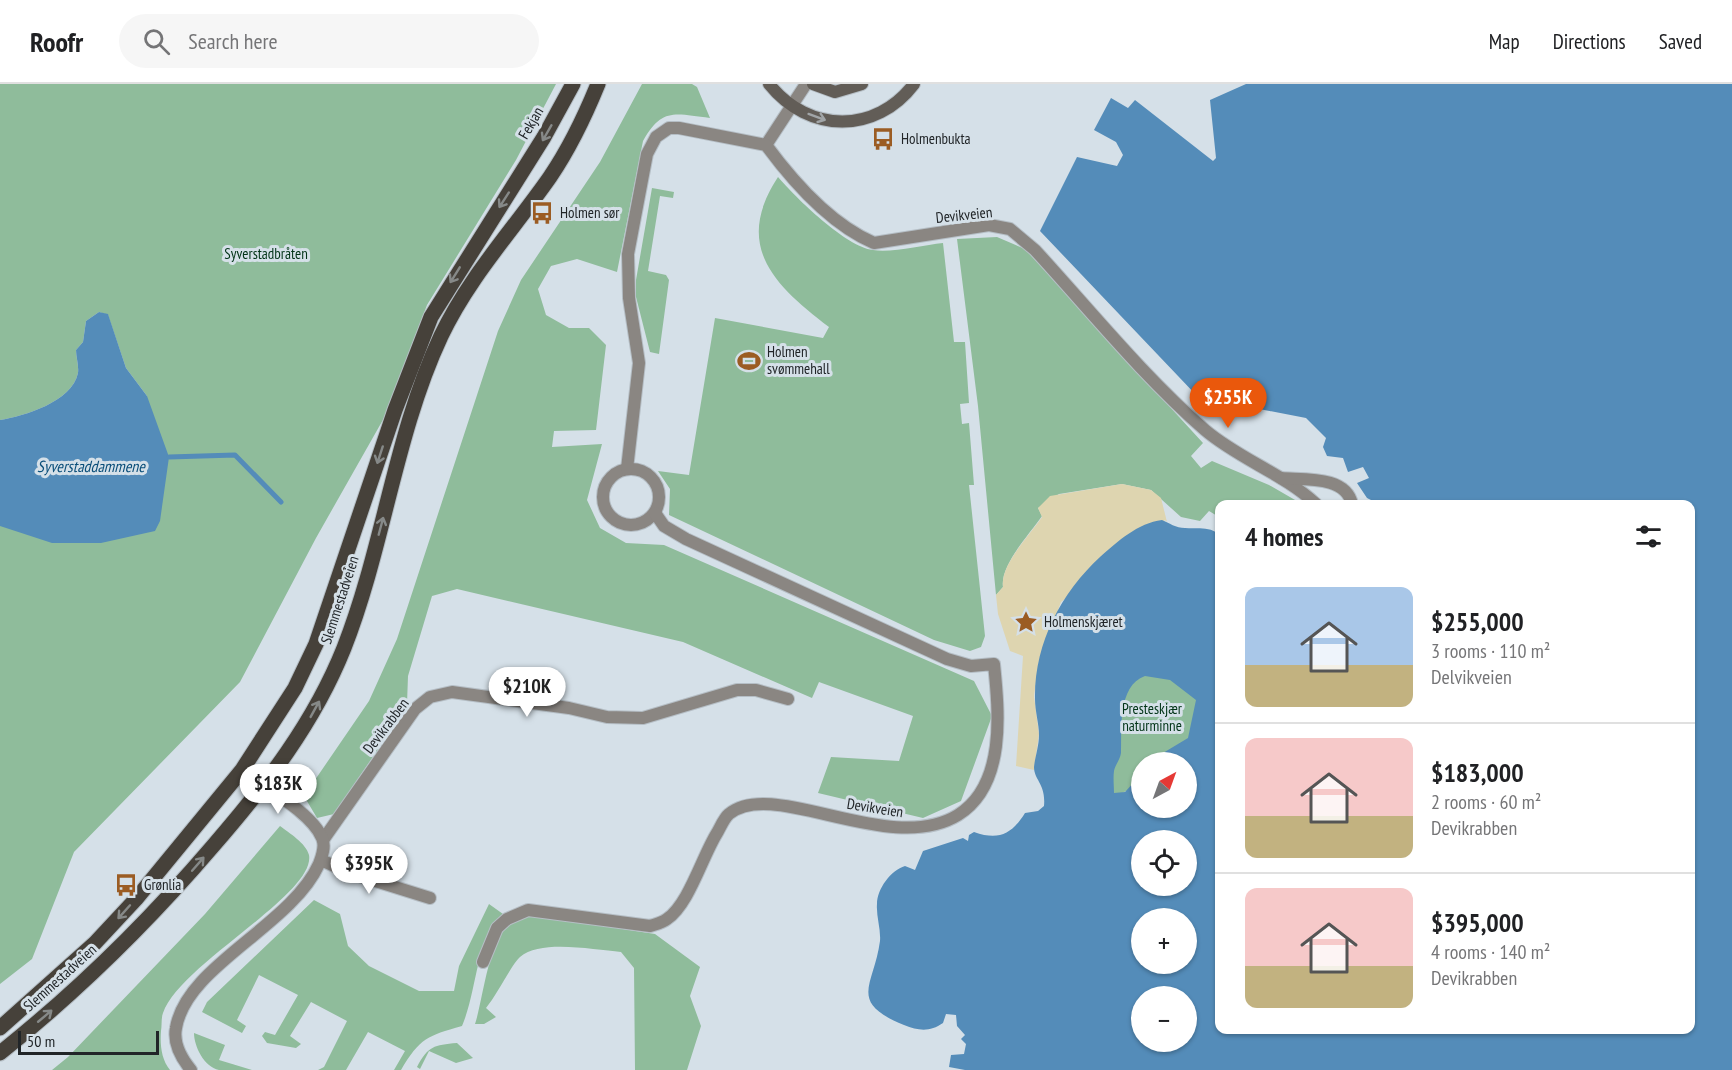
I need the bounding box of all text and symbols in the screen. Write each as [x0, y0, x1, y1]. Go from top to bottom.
search box [119, 14, 539, 68]
text: Roofr [30, 23, 83, 60]
icon: search [140, 25, 173, 58]
text: Search here [188, 27, 278, 55]
text: Map [1489, 28, 1520, 55]
text: Directions [1553, 28, 1626, 55]
text: Saved [1659, 28, 1702, 55]
street label: Fekjan [514, 103, 547, 142]
one-way arrow [807, 113, 826, 124]
one-way arrow [540, 124, 552, 141]
bus stop icon: Holmenbukta [870, 126, 896, 152]
place label: Holmenbukta [901, 129, 971, 148]
one-way arrow [498, 191, 510, 208]
bus stop icon: Holmen sør [529, 200, 555, 226]
street label: Devikveien [935, 202, 993, 227]
place label: Holmen sør [560, 203, 620, 222]
park label: Syverstadbråten [224, 244, 308, 263]
one-way arrow [449, 266, 461, 283]
place label: Holmen svømmehall [767, 342, 830, 378]
sports icon: Holmen svømmehall [736, 348, 762, 374]
pin: $255K [1186, 378, 1270, 429]
text: $255K [1204, 384, 1252, 410]
one-way arrow [374, 445, 385, 464]
water label: Syverstaddammene [37, 456, 146, 476]
one-way arrow [376, 517, 388, 536]
text: 4 homes [1245, 520, 1323, 553]
icon: filters [1632, 520, 1665, 553]
street label: Slemmestadveien [316, 553, 363, 646]
text: $255,000 [1431, 605, 1524, 638]
place icon: Holmenskjæret [1013, 609, 1039, 635]
icon: home [1293, 611, 1365, 683]
place label: Holmenskjæret [1044, 612, 1123, 631]
text: 3 rooms · 110 m² [1431, 638, 1550, 664]
text: Delvikveien [1431, 664, 1512, 690]
pin: $210K [485, 667, 569, 718]
text: $210K [503, 673, 551, 699]
street label: Devikrabben [359, 694, 413, 757]
park label: Presteskjær naturminne [1122, 699, 1183, 735]
one-way arrow [309, 701, 321, 718]
north arrow [1131, 752, 1197, 818]
map controls [1131, 752, 1197, 1052]
text: $183,000 [1431, 756, 1524, 789]
icon: home [1293, 762, 1365, 834]
pin: $183K [236, 764, 320, 815]
text: $183K [254, 770, 302, 796]
text: 2 rooms · 60 m² [1431, 789, 1541, 815]
street label: Devikveien [846, 794, 905, 821]
text: Devikrabben [1431, 815, 1517, 841]
button: locate [1131, 830, 1197, 896]
pin: $395K [327, 844, 411, 895]
text: $395K [345, 850, 393, 876]
one-way arrow [191, 857, 205, 872]
bus stop icon: Grønlia [113, 872, 139, 898]
place label: Grønlia [144, 875, 181, 894]
one-way arrow [117, 904, 131, 919]
text: $395,000 [1431, 906, 1524, 939]
button: + [1131, 908, 1197, 974]
icon: home [1293, 912, 1365, 984]
text: 4 rooms · 140 m² [1431, 939, 1550, 965]
street label: Slemmestadveien [19, 940, 100, 1015]
text: Devikrabben [1431, 965, 1517, 991]
button: − [1131, 986, 1197, 1052]
one-way arrow [37, 1010, 53, 1023]
scale bar [18, 1028, 159, 1056]
text: 50 m [27, 1031, 55, 1051]

